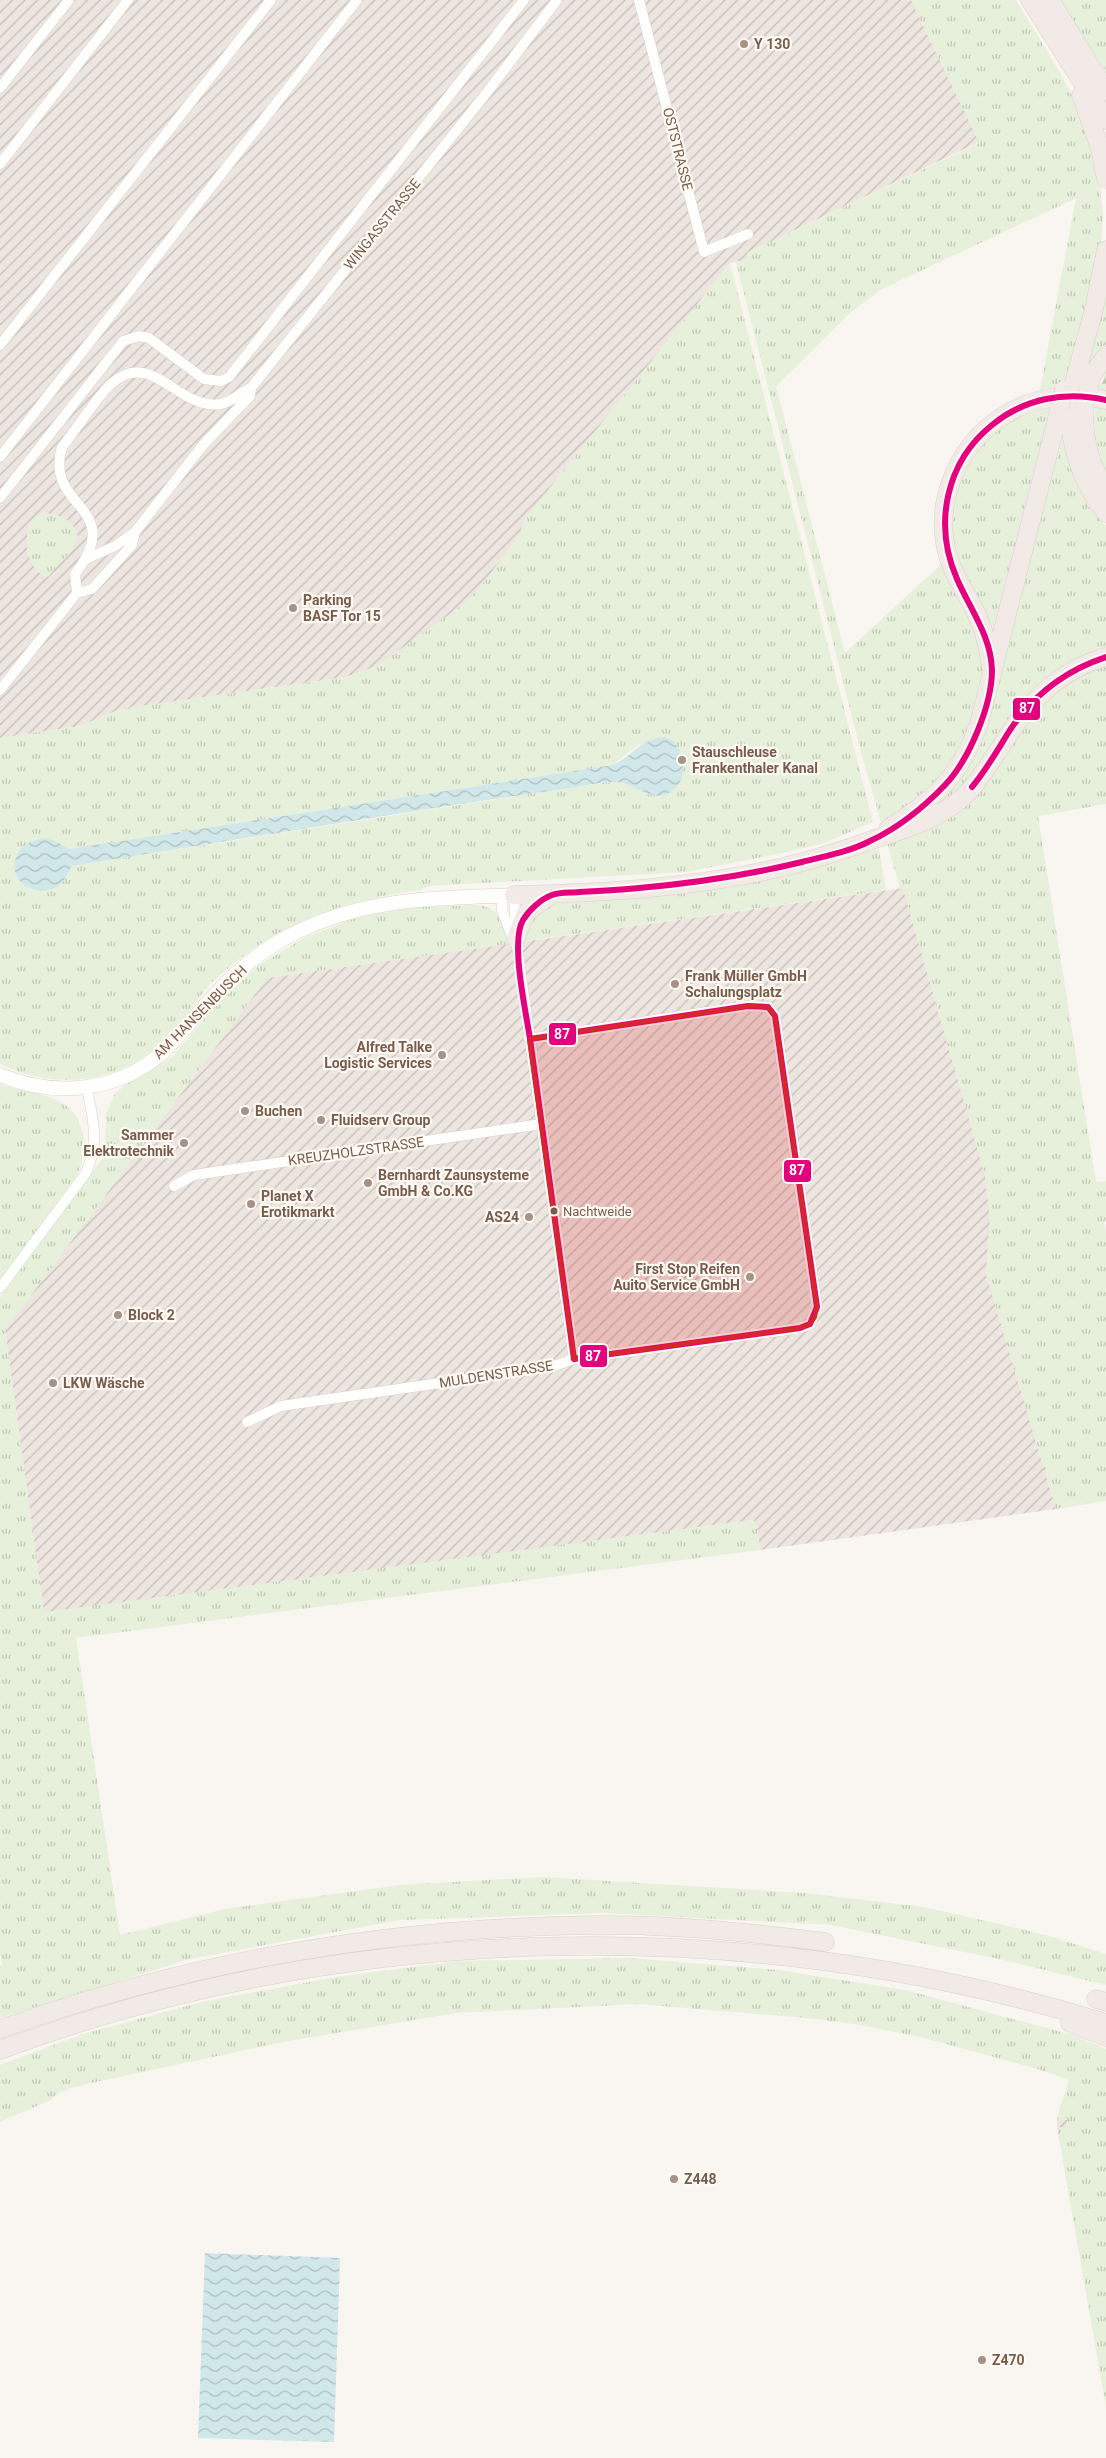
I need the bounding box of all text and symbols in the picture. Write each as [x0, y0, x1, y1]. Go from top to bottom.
place label: Y 130 [754, 36, 790, 52]
marker: Y 130 [738, 38, 750, 50]
street label: OSTSTRASSE [660, 106, 696, 192]
street label: WINGASSTRASSE [340, 175, 424, 273]
place label: Parking BASF Tor 15 [303, 592, 381, 624]
marker: Parking BASF Tor 15 [287, 602, 299, 614]
line badge: 87 [1012, 697, 1041, 721]
text: 87 [1019, 700, 1035, 716]
place label: Stauschleuse Frankenthaler Kanal [692, 744, 818, 776]
marker: Stauschleuse Frankenthaler Kanal [676, 754, 688, 766]
street label: AM HANSENBUSCH [150, 962, 250, 1062]
place label: Frank Müller GmbH Schalungsplatz [685, 968, 807, 1000]
marker: Frank Müller GmbH Schalungsplatz [669, 978, 681, 990]
line badge: 87 [548, 1022, 577, 1046]
text: 87 [554, 1026, 570, 1042]
place label: Alfred Talke Logistic Services [324, 1039, 432, 1071]
marker: Alfred Talke Logistic Services [436, 1049, 448, 1061]
place label: Buchen [255, 1103, 302, 1119]
marker: Buchen [239, 1105, 251, 1117]
place label: Fluidserv Group [331, 1112, 431, 1128]
marker: Fluidserv Group [315, 1114, 327, 1126]
place label: Sammer Elektrotechnik [83, 1127, 175, 1159]
street label: KREUZHOLZSTRASSE [287, 1134, 425, 1168]
marker: Sammer Elektrotechnik [178, 1137, 190, 1149]
line badge: 87 [783, 1159, 812, 1183]
text: 87 [789, 1162, 805, 1178]
place label: Bernhardt Zaunsysteme GmbH & Co.KG [378, 1167, 529, 1199]
marker: Bernhardt Zaunsysteme GmbH & Co.KG [362, 1177, 374, 1189]
place label: Planet X Erotikmarkt [261, 1188, 335, 1220]
marker: Planet X Erotikmarkt [245, 1198, 257, 1210]
place label: Nachtweide [563, 1204, 632, 1219]
marker: Nachtweide [549, 1206, 559, 1216]
place label: AS24 [485, 1209, 519, 1225]
marker: AS24 [523, 1211, 535, 1223]
place label: First Stop Reifen Auito Service GmbH [613, 1261, 740, 1293]
marker: First Stop Reifen Auito Service GmbH [744, 1271, 756, 1283]
place label: Block 2 [128, 1307, 175, 1323]
marker: Block 2 [112, 1309, 124, 1321]
line badge: 87 [579, 1344, 608, 1368]
text: 87 [585, 1348, 601, 1364]
street label: MULDENSTRASSE [438, 1357, 554, 1391]
place label: LKW Wäsche [63, 1375, 145, 1391]
marker: LKW Wäsche [47, 1377, 59, 1389]
place label: Z448 [684, 2171, 717, 2187]
marker: Z448 [668, 2173, 680, 2185]
place label: Z470 [992, 2352, 1025, 2368]
marker: Z470 [976, 2354, 988, 2366]

